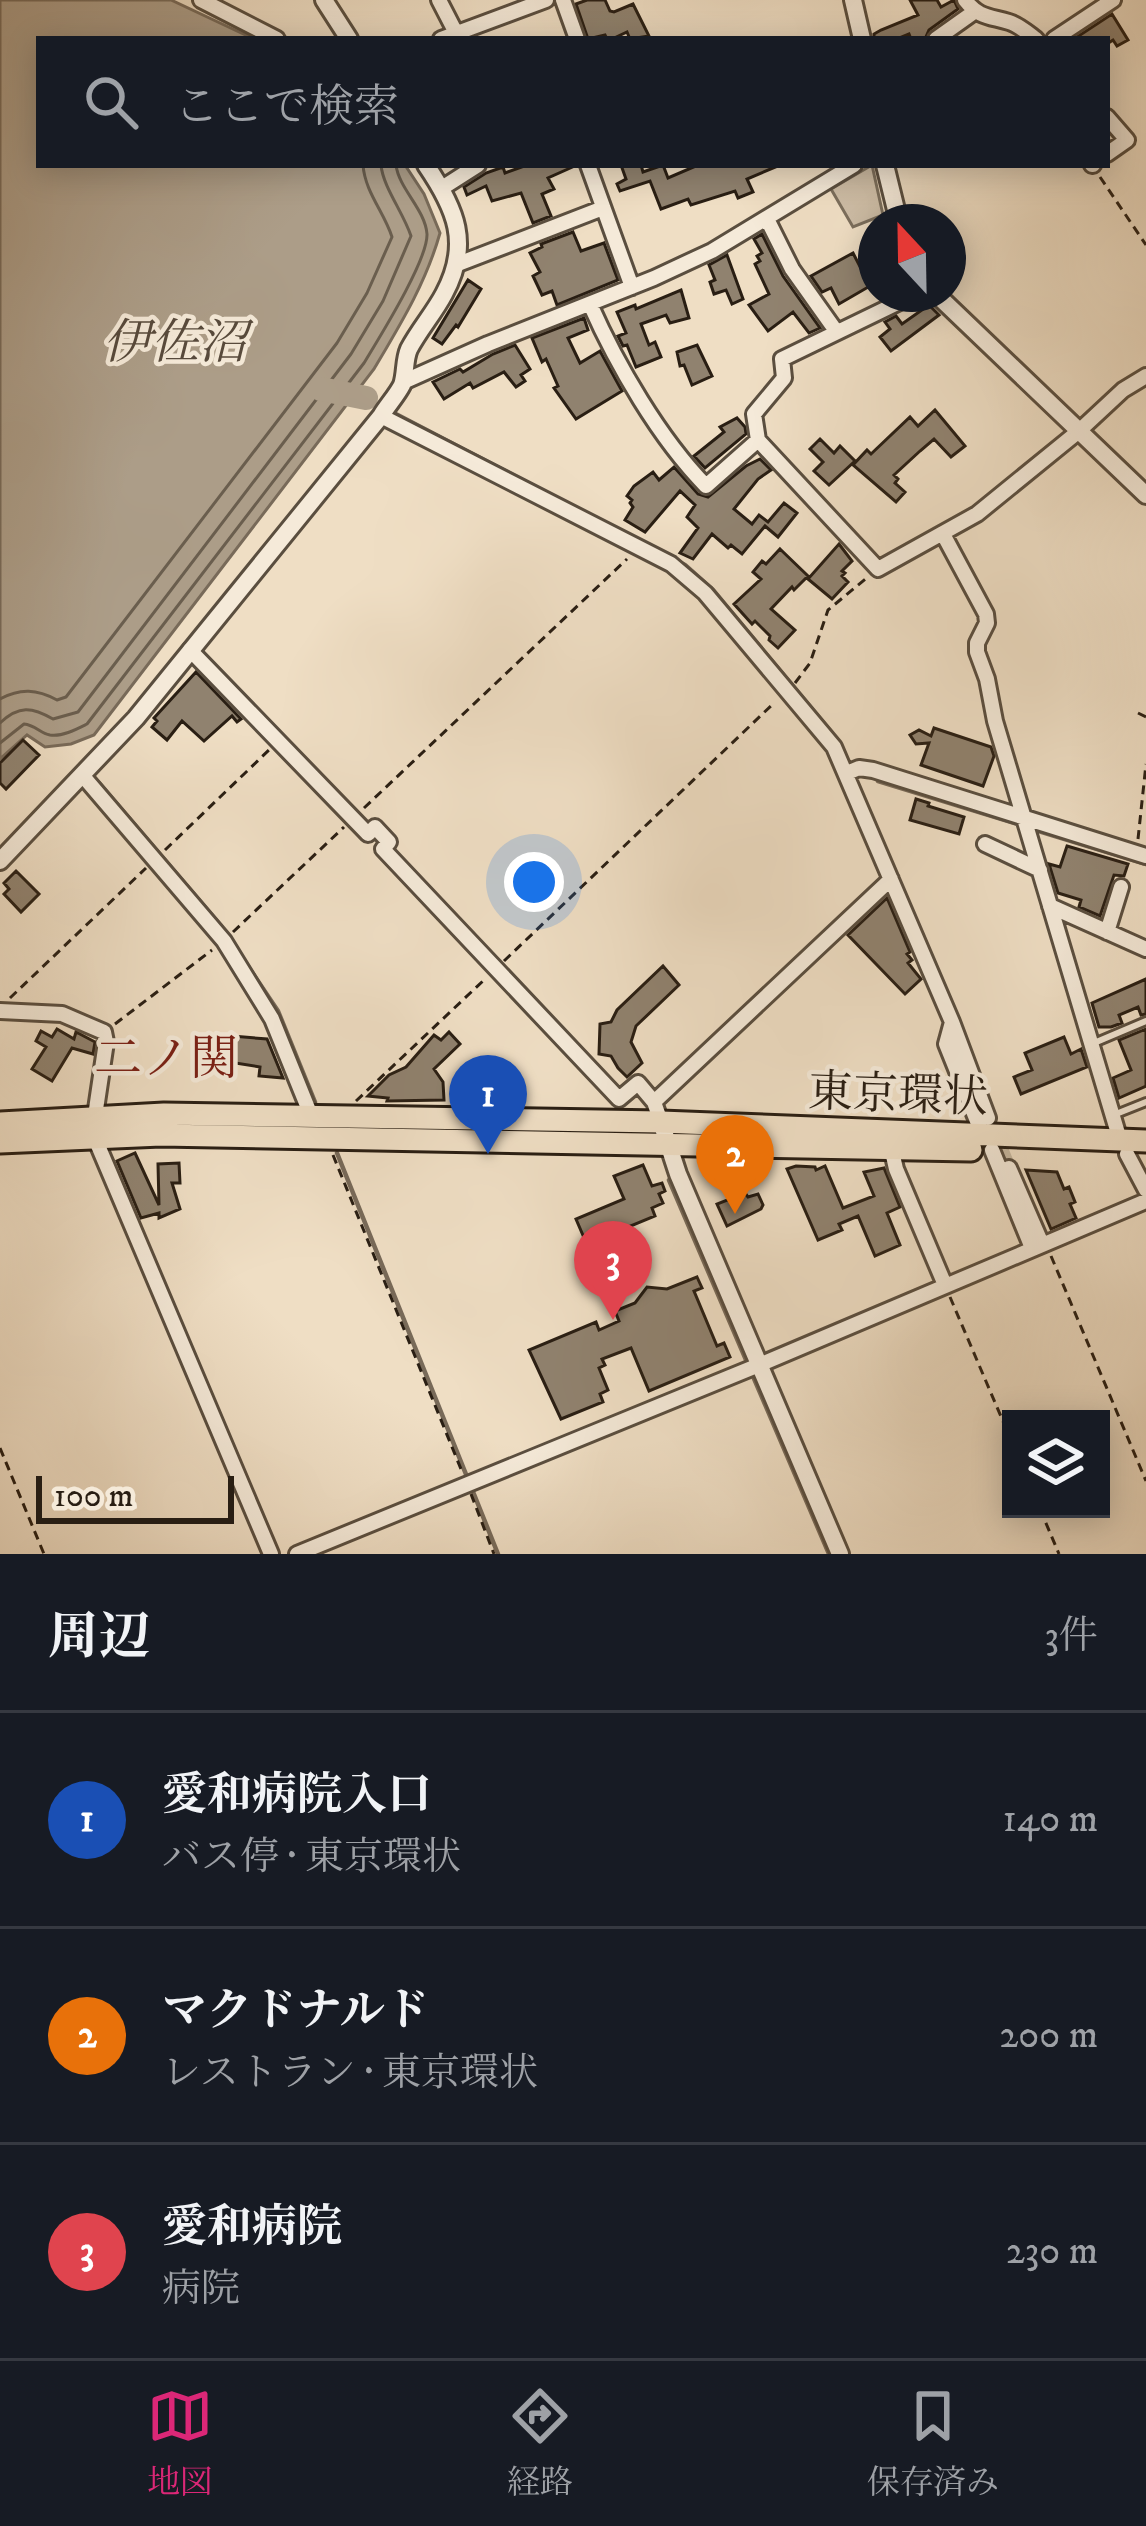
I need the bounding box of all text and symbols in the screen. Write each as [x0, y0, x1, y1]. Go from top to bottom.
search box [36, 36, 1110, 168]
icon: search [78, 69, 144, 135]
text: ここで検索 [174, 80, 399, 136]
north arrow [858, 204, 966, 312]
water label: 伊佐沼 [103, 314, 254, 374]
your location [504, 852, 564, 912]
district label: 二ノ関 [94, 1030, 238, 1090]
pin: 1 [449, 1055, 527, 1154]
street label: 東京環状 [807, 1065, 989, 1127]
pin: 2 [696, 1115, 774, 1214]
pin: 3 [574, 1221, 652, 1320]
map controls [1002, 1410, 1110, 1518]
button: layers [1002, 1410, 1110, 1518]
scale bar [36, 1470, 234, 1523]
text: 100 m [54, 1476, 133, 1517]
text: 周辺 [48, 1606, 150, 1670]
text: 3件 [1044, 1612, 1098, 1661]
text: 愛和病院入口 [162, 1768, 432, 1824]
text: 1 [80, 1795, 94, 1844]
text: 140 m [1003, 1795, 1098, 1844]
text: バス停 · 東京環状 [162, 1833, 461, 1882]
text: マクドナルド [162, 1984, 430, 2040]
text: 2 [77, 2011, 97, 2060]
text: 200 m [999, 2011, 1098, 2060]
text: レストラン · 東京環状 [162, 2049, 538, 2098]
text: 愛和病院 [162, 2200, 342, 2256]
text: 3 [80, 2227, 94, 2276]
text: 230 m [1006, 2227, 1098, 2276]
text: 病院 [162, 2265, 240, 2314]
tab: 地図 [147, 2383, 213, 2504]
tab: 経路 [507, 2383, 573, 2504]
tab: 保存済み [867, 2383, 999, 2504]

